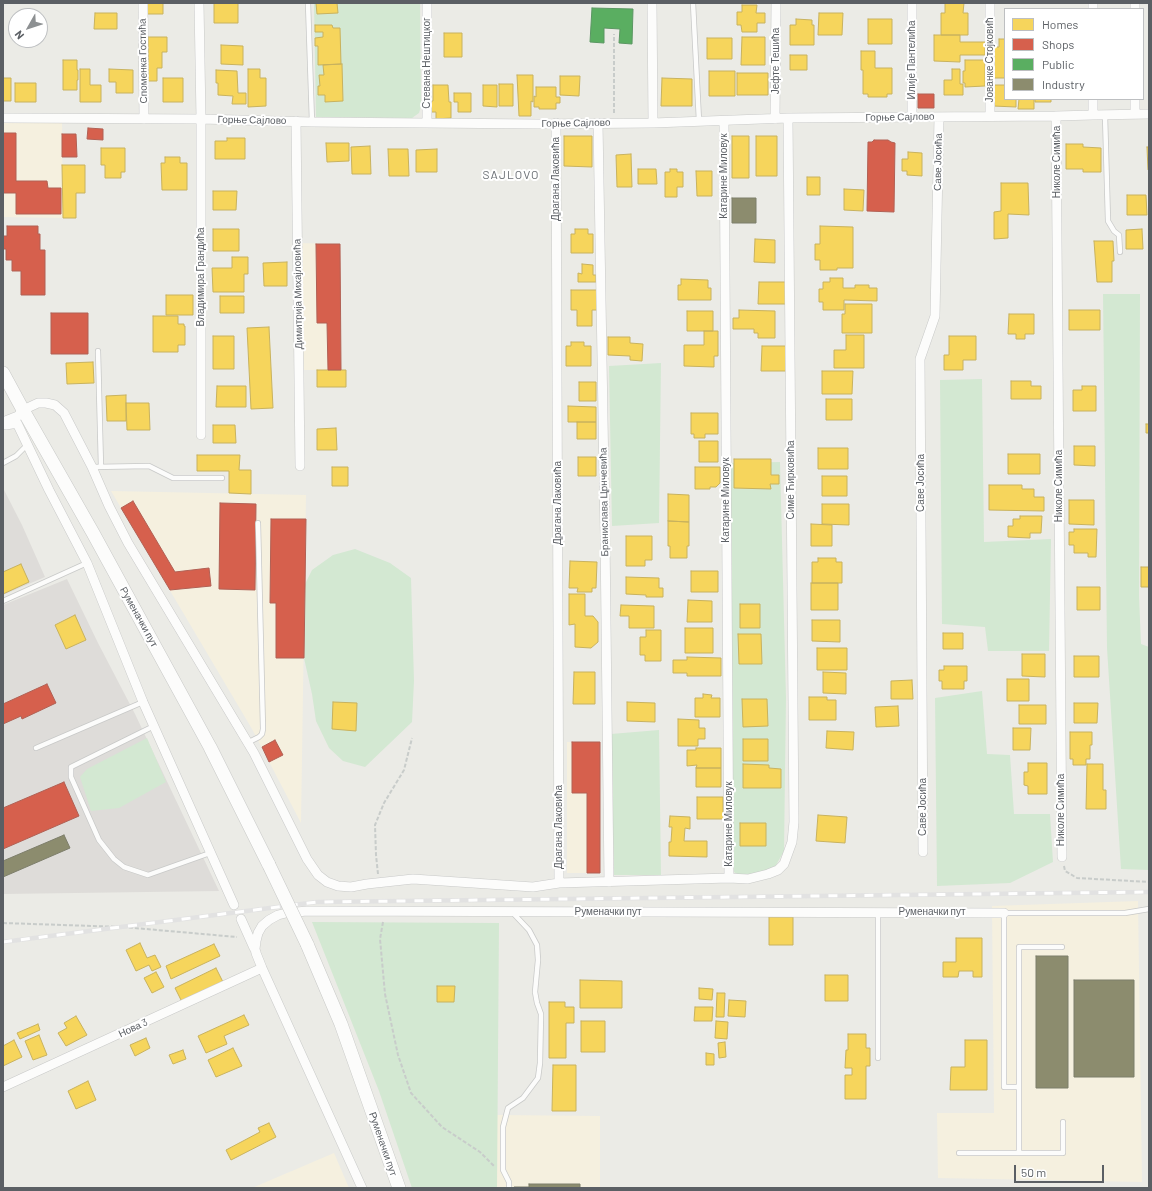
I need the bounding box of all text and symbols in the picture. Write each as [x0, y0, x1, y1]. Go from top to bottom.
north arrow [8, 8, 48, 48]
legend [1004, 8, 1144, 100]
street label: Стевана Нештицког [421, 17, 433, 109]
text: Homes [1042, 17, 1078, 31]
street label: Споменка Гостића [136, 18, 150, 104]
street label: Јованке Стојковић [984, 18, 996, 102]
street label: Илије Пантелића [906, 21, 918, 99]
text: N [12, 28, 26, 42]
street label: Јефте Тешића [770, 28, 782, 94]
text: Shops [1042, 37, 1074, 51]
text: Public [1042, 57, 1074, 71]
text: Industry [1042, 77, 1085, 91]
street label: Горње Сајлово [865, 110, 935, 124]
street label: Горње Сајлово [217, 113, 287, 127]
street label: Горње Сајлово [541, 116, 611, 130]
street label: Николе Симића [1051, 126, 1063, 198]
street label: Катарине Миловук [718, 133, 730, 219]
street label: Саве Јосића [931, 133, 945, 191]
street label: Драгана Лаковића [550, 137, 562, 221]
district label: SAJLOVO [483, 168, 539, 182]
street label: Владимира Грандића [195, 227, 207, 327]
street label: Димитрија Михајловића [291, 239, 305, 349]
street label: Симе Ћирковића [785, 440, 797, 520]
street label: Бранислава Црнчевића [597, 447, 611, 557]
street label: Николе Симића [1053, 450, 1065, 522]
street label: Саве Јосића [915, 454, 927, 512]
street label: Катарине Миловук [720, 457, 732, 543]
street label: Драгана Лаковића [552, 461, 564, 545]
street label: Руменачки пут [118, 585, 160, 649]
street label: Николе Симића [1055, 774, 1067, 846]
street label: Саве Јосића [917, 778, 929, 836]
street label: Катарине Миловук [723, 781, 735, 867]
street label: Драгана Лаковића [553, 785, 565, 869]
street label: Руменачки пут [574, 906, 642, 918]
street label: Руменачки пут [898, 906, 966, 918]
street label: Нова 3 [117, 1016, 149, 1040]
street label: Руменачки пут [366, 1110, 400, 1178]
scale bar [1016, 1157, 1106, 1183]
text: 50 m [1021, 1165, 1046, 1179]

